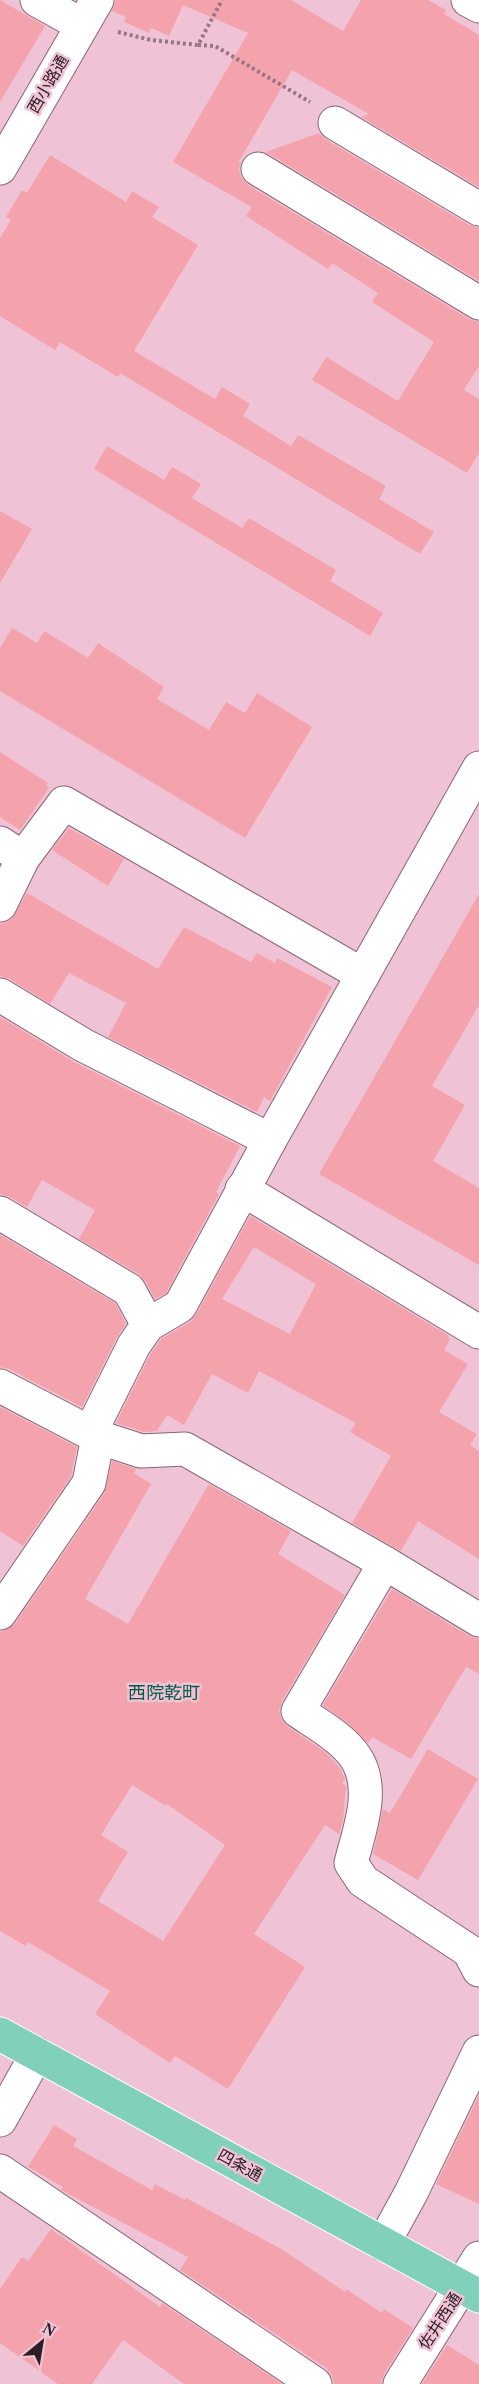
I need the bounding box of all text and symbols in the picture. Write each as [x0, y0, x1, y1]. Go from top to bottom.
street label: 西小路通 [25, 52, 71, 116]
district label: 西院乾町 [128, 1683, 200, 1703]
street label: 四条通 [215, 2146, 265, 2184]
street label: 佐井西通 [415, 2290, 465, 2352]
north arrow [12, 2312, 72, 2372]
text: N [40, 2319, 59, 2340]

